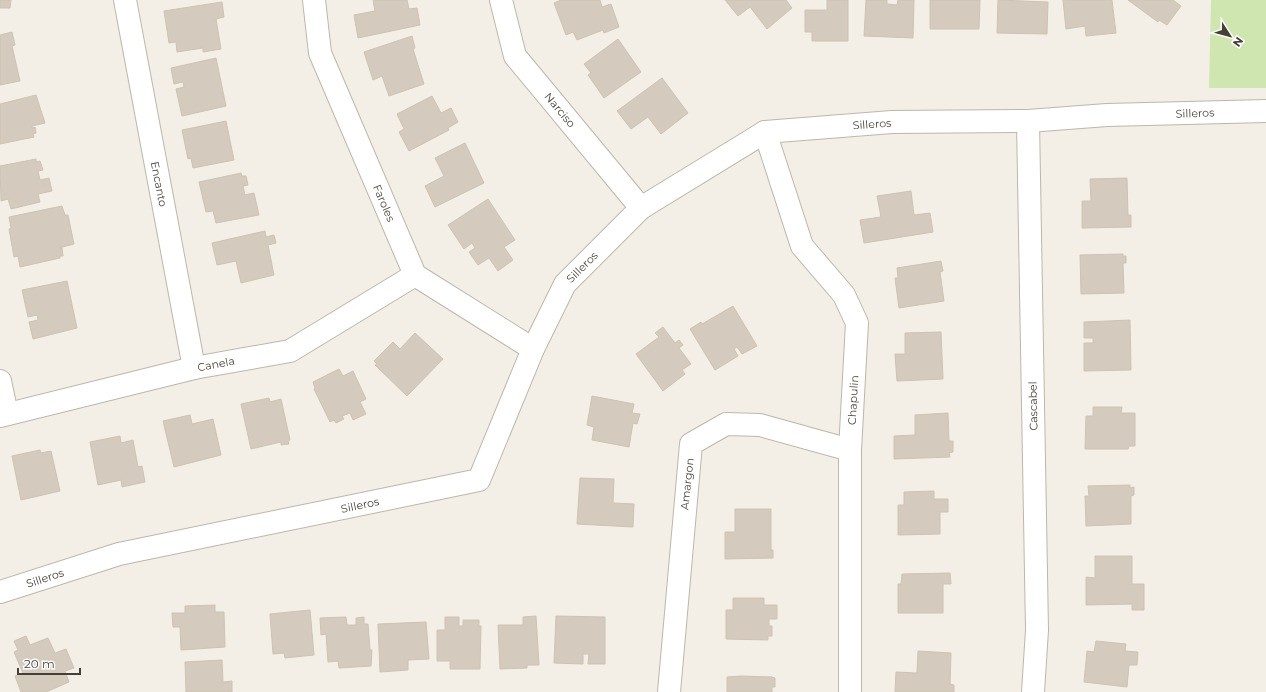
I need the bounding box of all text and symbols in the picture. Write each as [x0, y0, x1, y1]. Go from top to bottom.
north arrow [1210, 16, 1250, 56]
text: N [1230, 34, 1246, 50]
street label: Narciso [541, 90, 579, 130]
street label: Silleros [1175, 105, 1215, 121]
street label: Silleros [852, 116, 892, 132]
street label: Encanto [148, 160, 170, 208]
street label: Faroles [370, 182, 398, 224]
street label: Silleros [563, 248, 601, 286]
street label: Canela [196, 354, 236, 374]
street label: Chapulin [845, 375, 861, 425]
street label: Cascabel [1026, 381, 1040, 431]
street label: Amargon [677, 457, 697, 511]
street label: Silleros [340, 494, 381, 516]
street label: Silleros [24, 565, 66, 591]
scale bar [18, 650, 80, 676]
text: 20 m [24, 656, 55, 671]

